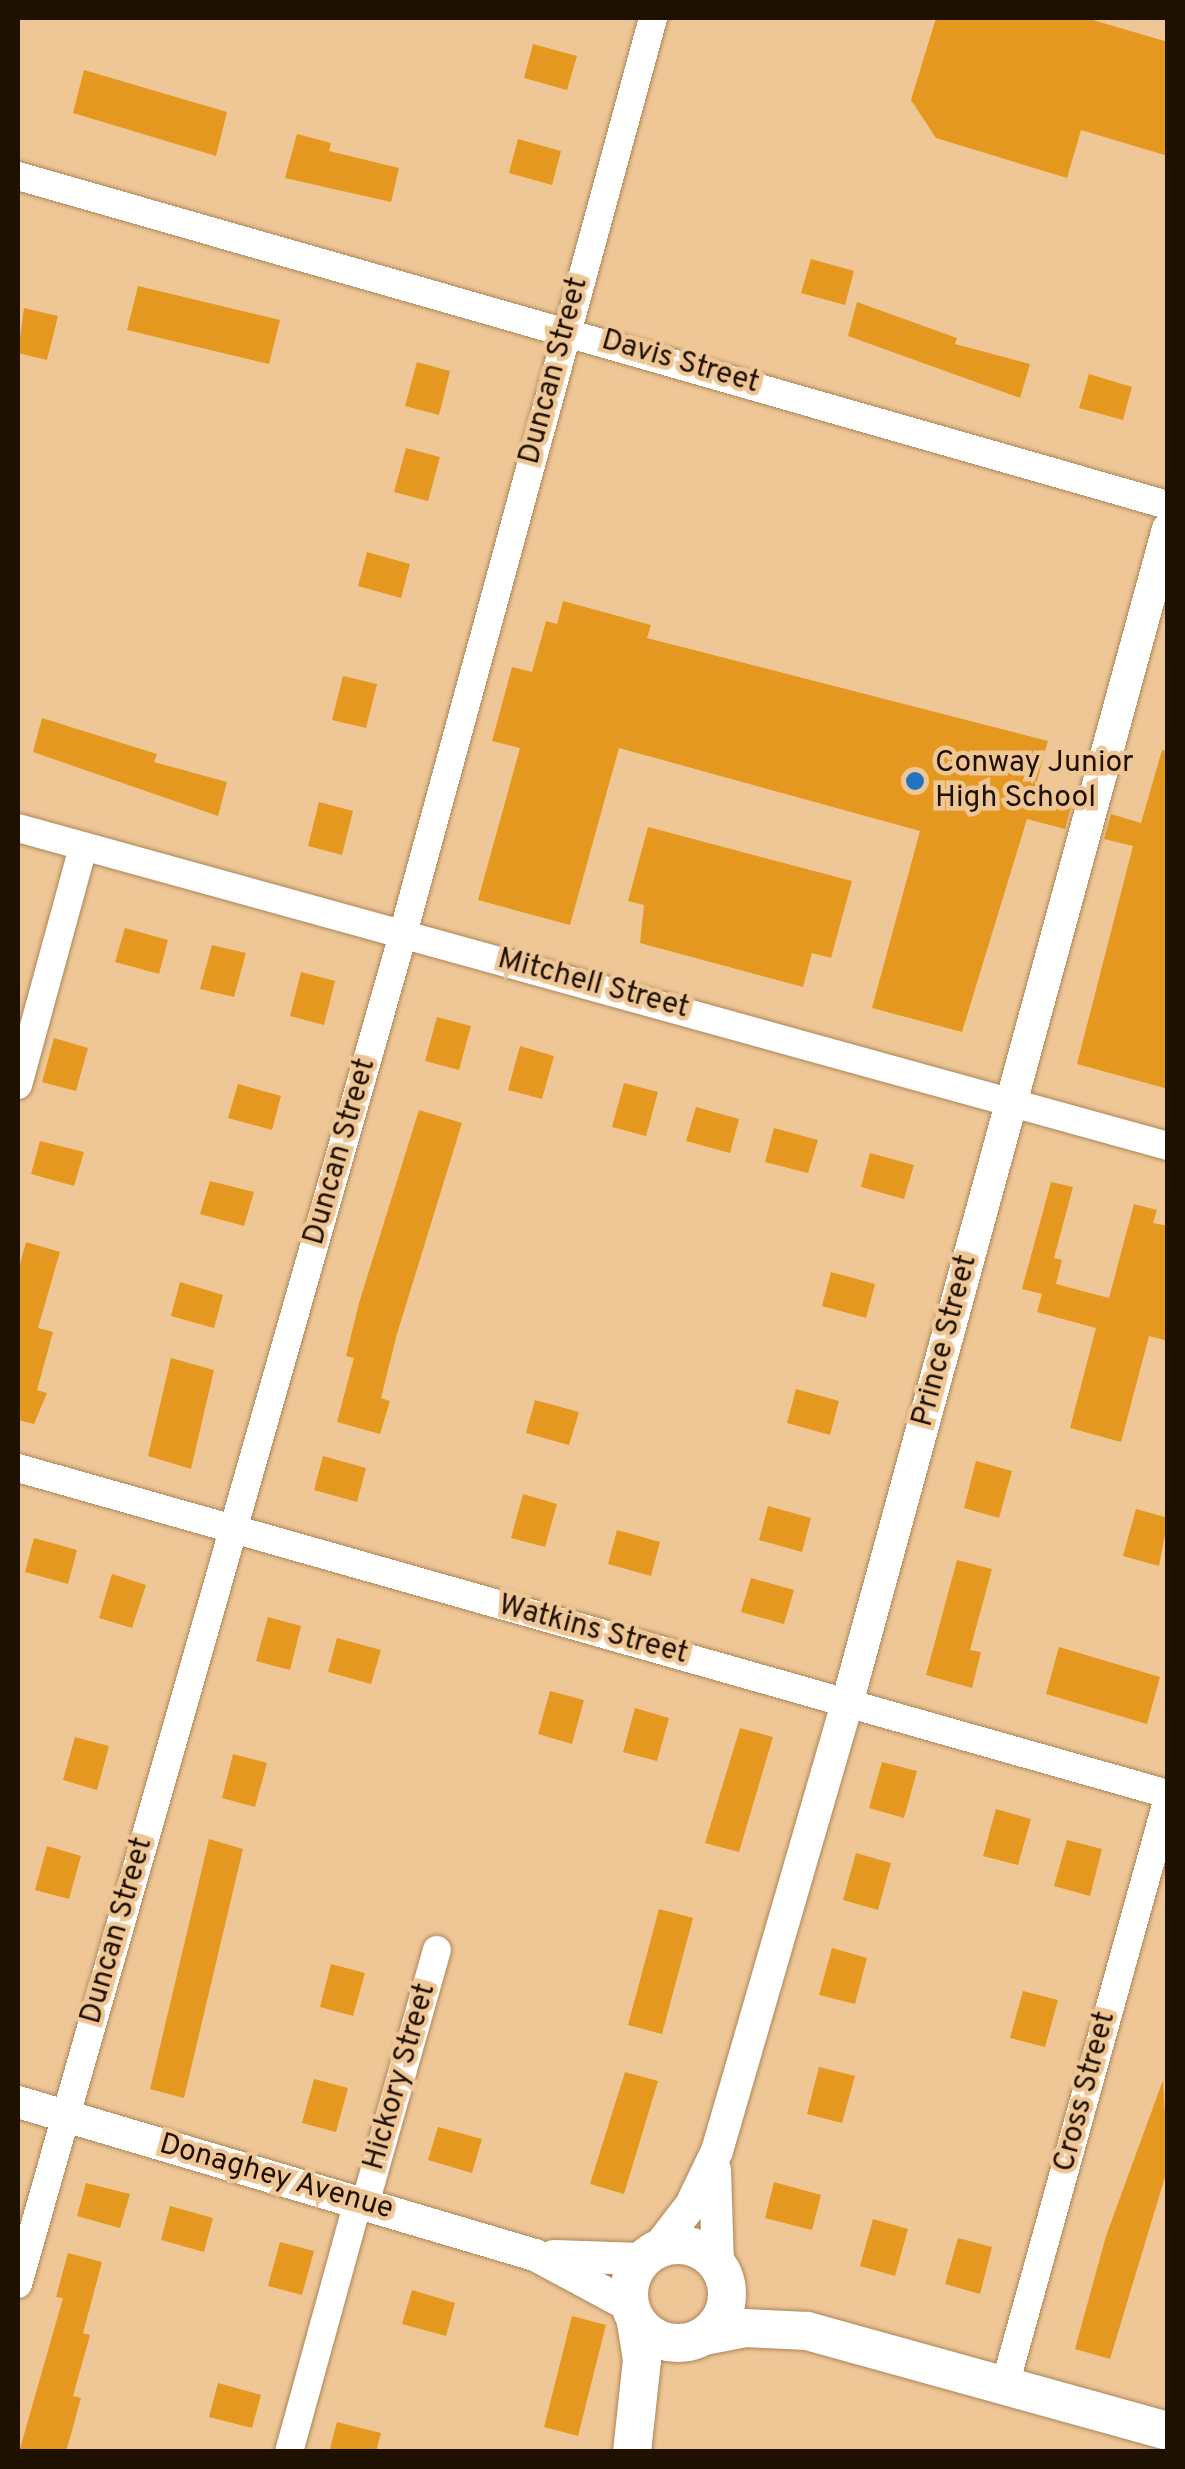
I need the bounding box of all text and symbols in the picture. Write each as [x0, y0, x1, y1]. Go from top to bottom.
street label: Duncan Street [513, 273, 597, 469]
street label: Davis Street [597, 323, 763, 403]
place label: Conway Junior High School [935, 746, 1134, 816]
marker: Conway Junior High School [904, 770, 926, 792]
street label: Mitchell Street [493, 942, 693, 1028]
street label: Duncan Street [297, 1055, 385, 1249]
street label: Prince Street [906, 1251, 986, 1431]
street label: Watkins Street [494, 1588, 692, 1674]
street label: Duncan Street [74, 1834, 162, 2028]
street label: Hickory Street [357, 1979, 445, 2175]
street label: Cross Street [1047, 2008, 1125, 2176]
street label: Donaghey Avenue [154, 2127, 398, 2229]

